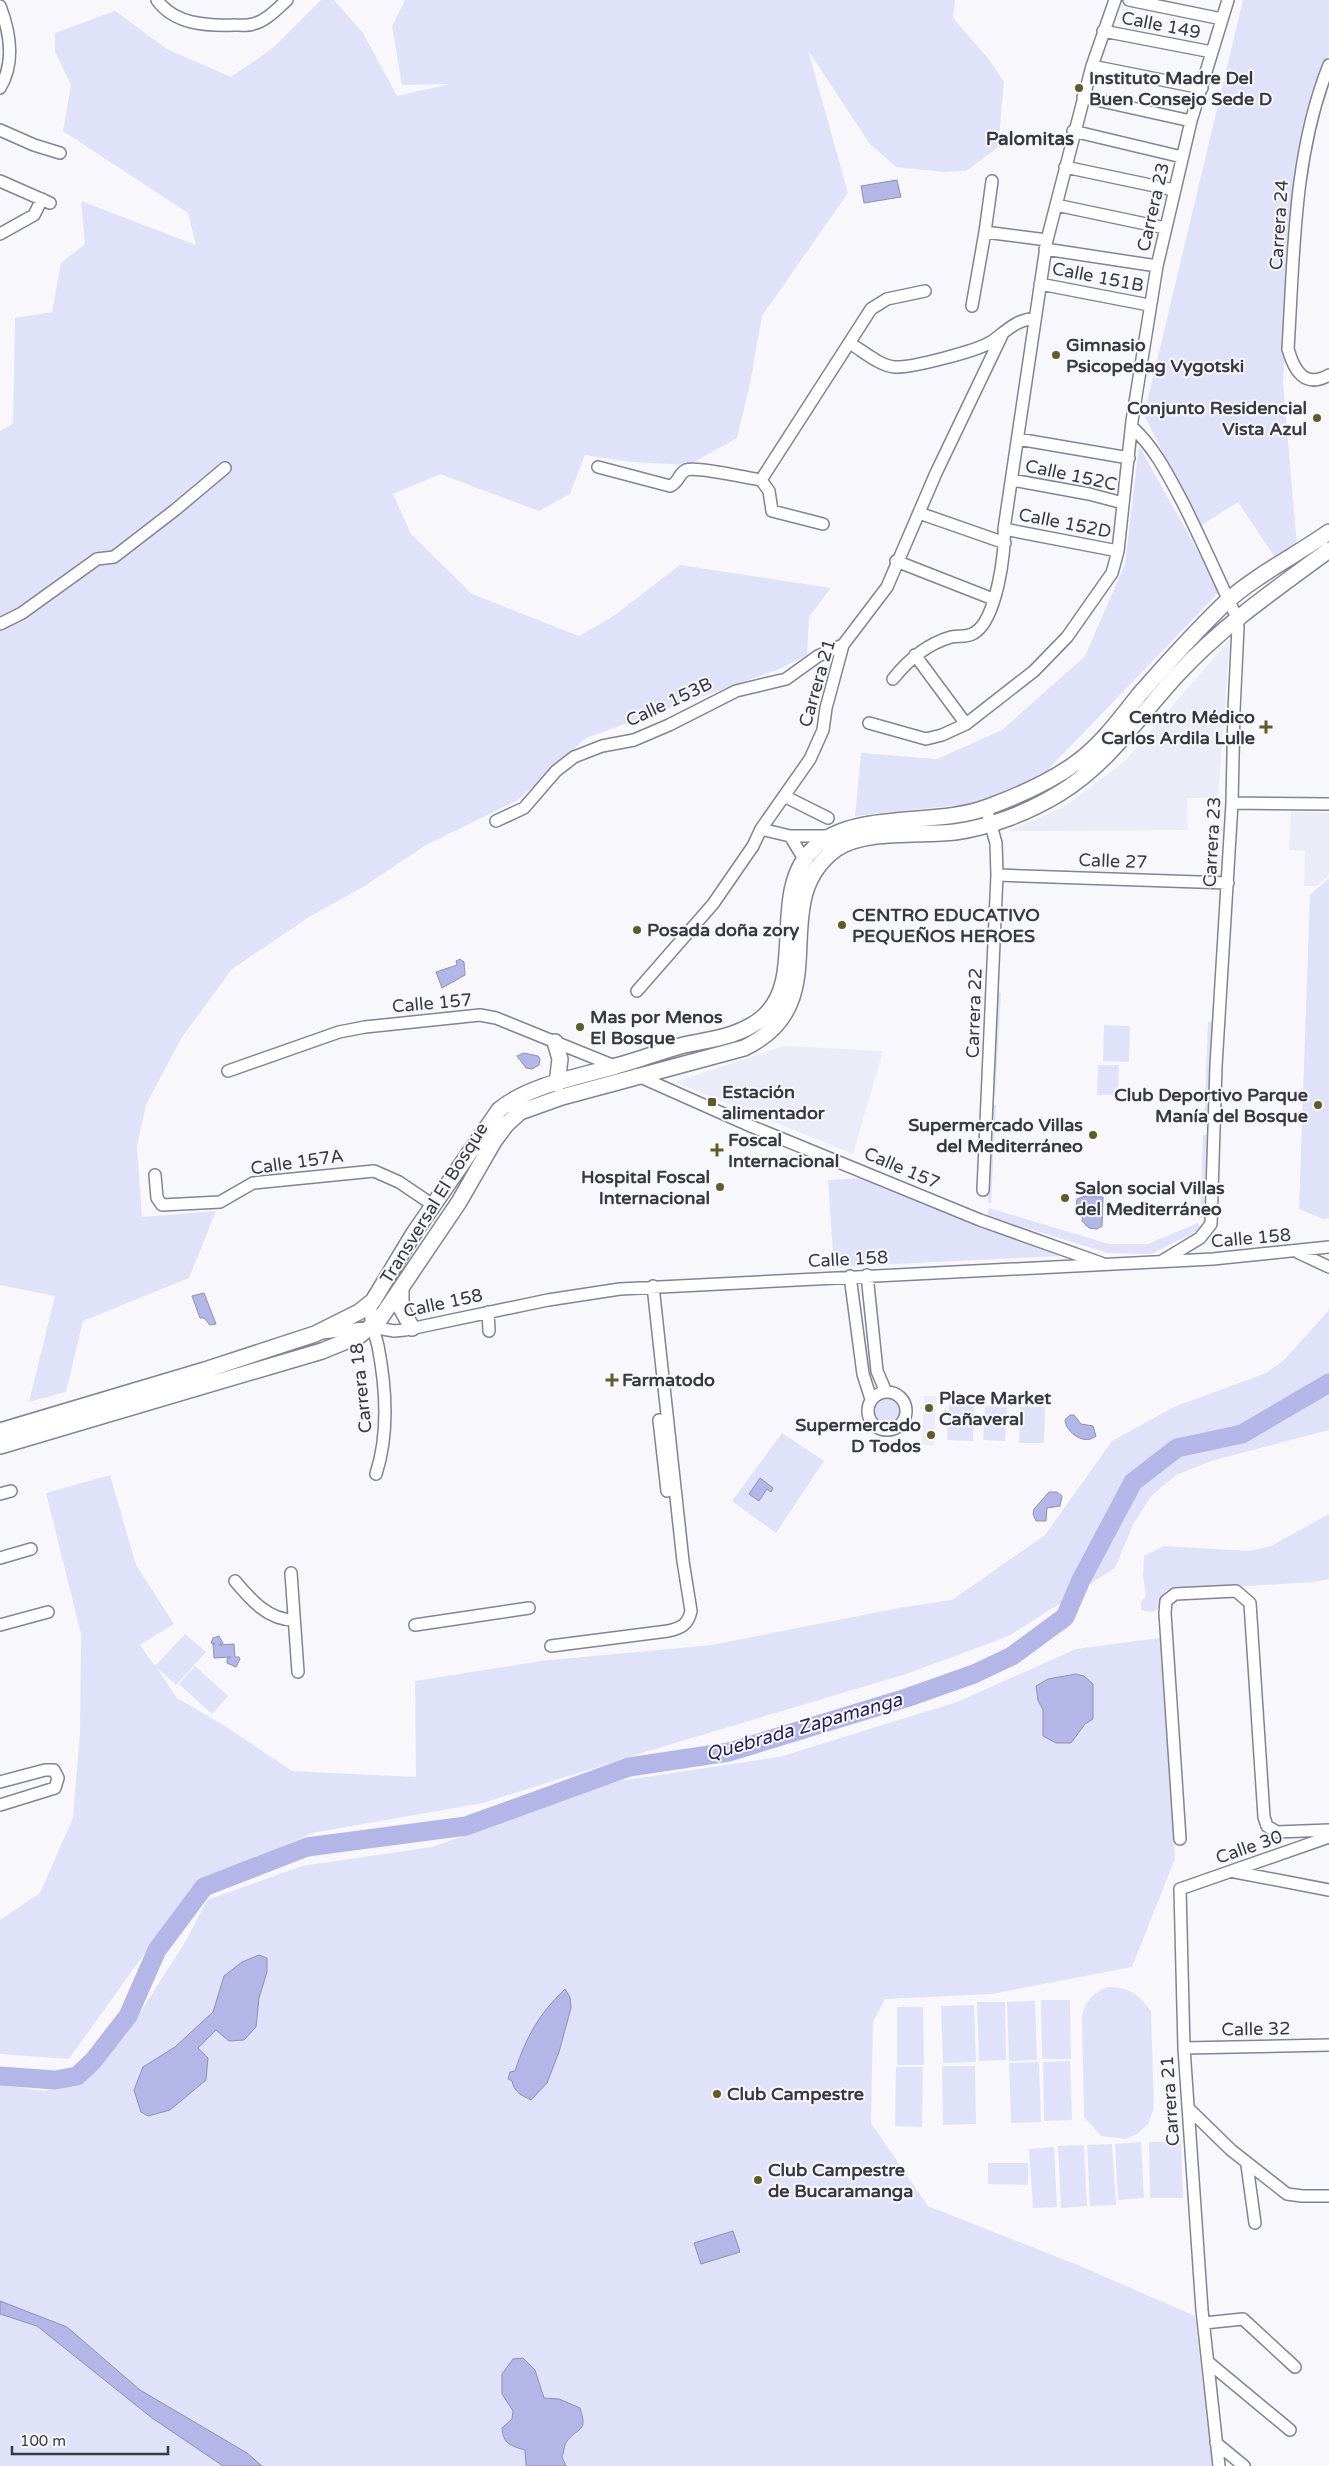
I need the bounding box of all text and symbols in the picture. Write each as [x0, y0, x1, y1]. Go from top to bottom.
street label: Calle 149 [1119, 7, 1203, 43]
place label: Instituto Madre Del Buen Consejo Sede D [1089, 67, 1272, 110]
marker: Instituto Madre Del Buen Consejo Sede D [1073, 82, 1085, 94]
district label: Palomitas [986, 128, 1074, 150]
street label: Carrera 23 [1132, 160, 1174, 254]
street label: Carrera 24 [1265, 179, 1293, 271]
street label: Calle 151B [1050, 257, 1146, 297]
place label: Gimnasio Psicopedag Vygotski [1066, 334, 1244, 377]
marker: Gimnasio Psicopedag Vygotski [1050, 349, 1062, 361]
place label: Conjunto Residencial Vista Azul [1127, 397, 1307, 440]
marker: Conjunto Residencial Vista Azul [1311, 412, 1323, 424]
street label: Calle 152C [1023, 455, 1119, 495]
street label: Calle 152D [1017, 503, 1113, 543]
street label: Carrera 21 [794, 636, 840, 730]
street label: Calle 153B [622, 672, 716, 732]
place label: Centro Médico Carlos Ardila Lulle [1101, 706, 1255, 749]
marker: Centro Médico Carlos Ardila Lulle [1259, 720, 1273, 734]
street label: Carrera 23 [1199, 796, 1225, 888]
street label: Calle 27 [1078, 849, 1148, 873]
place label: CENTRO EDUCATIVO PEQUEÑOS HEROES [852, 904, 1040, 947]
place label: Posada doña zory [647, 919, 800, 941]
marker: CENTRO EDUCATIVO PEQUEÑOS HEROES [836, 919, 848, 931]
marker: Posada doña zory [631, 924, 643, 936]
street label: Carrera 22 [961, 967, 987, 1059]
street label: Calle 157 [391, 989, 473, 1017]
place label: Mas por Menos El Bosque [590, 1006, 723, 1049]
marker: Mas por Menos El Bosque [574, 1021, 586, 1033]
place label: Estación alimentador [722, 1081, 826, 1124]
place label: Club Deportivo Parque Manía del Bosque [1114, 1084, 1308, 1127]
marker: Estación alimentador [706, 1096, 718, 1108]
marker: Club Deportivo Parque Manía del Bosque [1312, 1099, 1324, 1111]
place label: Supermercado Villas del Mediterráneo [908, 1114, 1083, 1157]
street label: Transversal El Bosque [375, 1118, 493, 1288]
place label: Foscal Internacional [728, 1129, 839, 1172]
marker: Supermercado Villas del Mediterráneo [1087, 1129, 1099, 1141]
street label: Calle 157 [861, 1142, 943, 1194]
marker: Foscal Internacional [710, 1143, 724, 1157]
street label: Calle 157A [249, 1145, 345, 1179]
place label: Hospital Foscal Internacional [581, 1166, 710, 1209]
place label: Salon social Villas del Mediterráneo [1075, 1177, 1225, 1220]
marker: Hospital Foscal Internacional [714, 1181, 726, 1193]
marker: Salon social Villas del Mediterráneo [1059, 1192, 1071, 1204]
street label: Calle 158 [1210, 1224, 1292, 1252]
street label: Calle 158 [807, 1246, 889, 1272]
street label: Calle 158 [401, 1284, 485, 1322]
street label: Carrera 18 [345, 1342, 377, 1434]
place label: Farmatodo [622, 1369, 715, 1391]
marker: Farmatodo [606, 1374, 618, 1386]
place label: Place Market Cañaveral [939, 1387, 1051, 1430]
marker: Place Market Cañaveral [923, 1402, 935, 1414]
place label: Supermercado D Todos [795, 1414, 921, 1457]
marker: Supermercado D Todos [925, 1429, 937, 1441]
water label: Quebrada Zapamanga [703, 1688, 906, 1766]
street label: Calle 30 [1213, 1825, 1285, 1869]
street label: Calle 32 [1221, 2017, 1291, 2041]
street label: Carrera 21 [1156, 2055, 1184, 2147]
place label: Club Campestre [727, 2083, 864, 2105]
marker: Club Campestre [711, 2088, 723, 2100]
place label: Club Campestre de Bucaramanga [768, 2159, 913, 2202]
marker: Club Campestre de Bucaramanga [752, 2174, 764, 2186]
scale bar [12, 2424, 169, 2456]
text: 100 m [20, 2432, 66, 2450]

